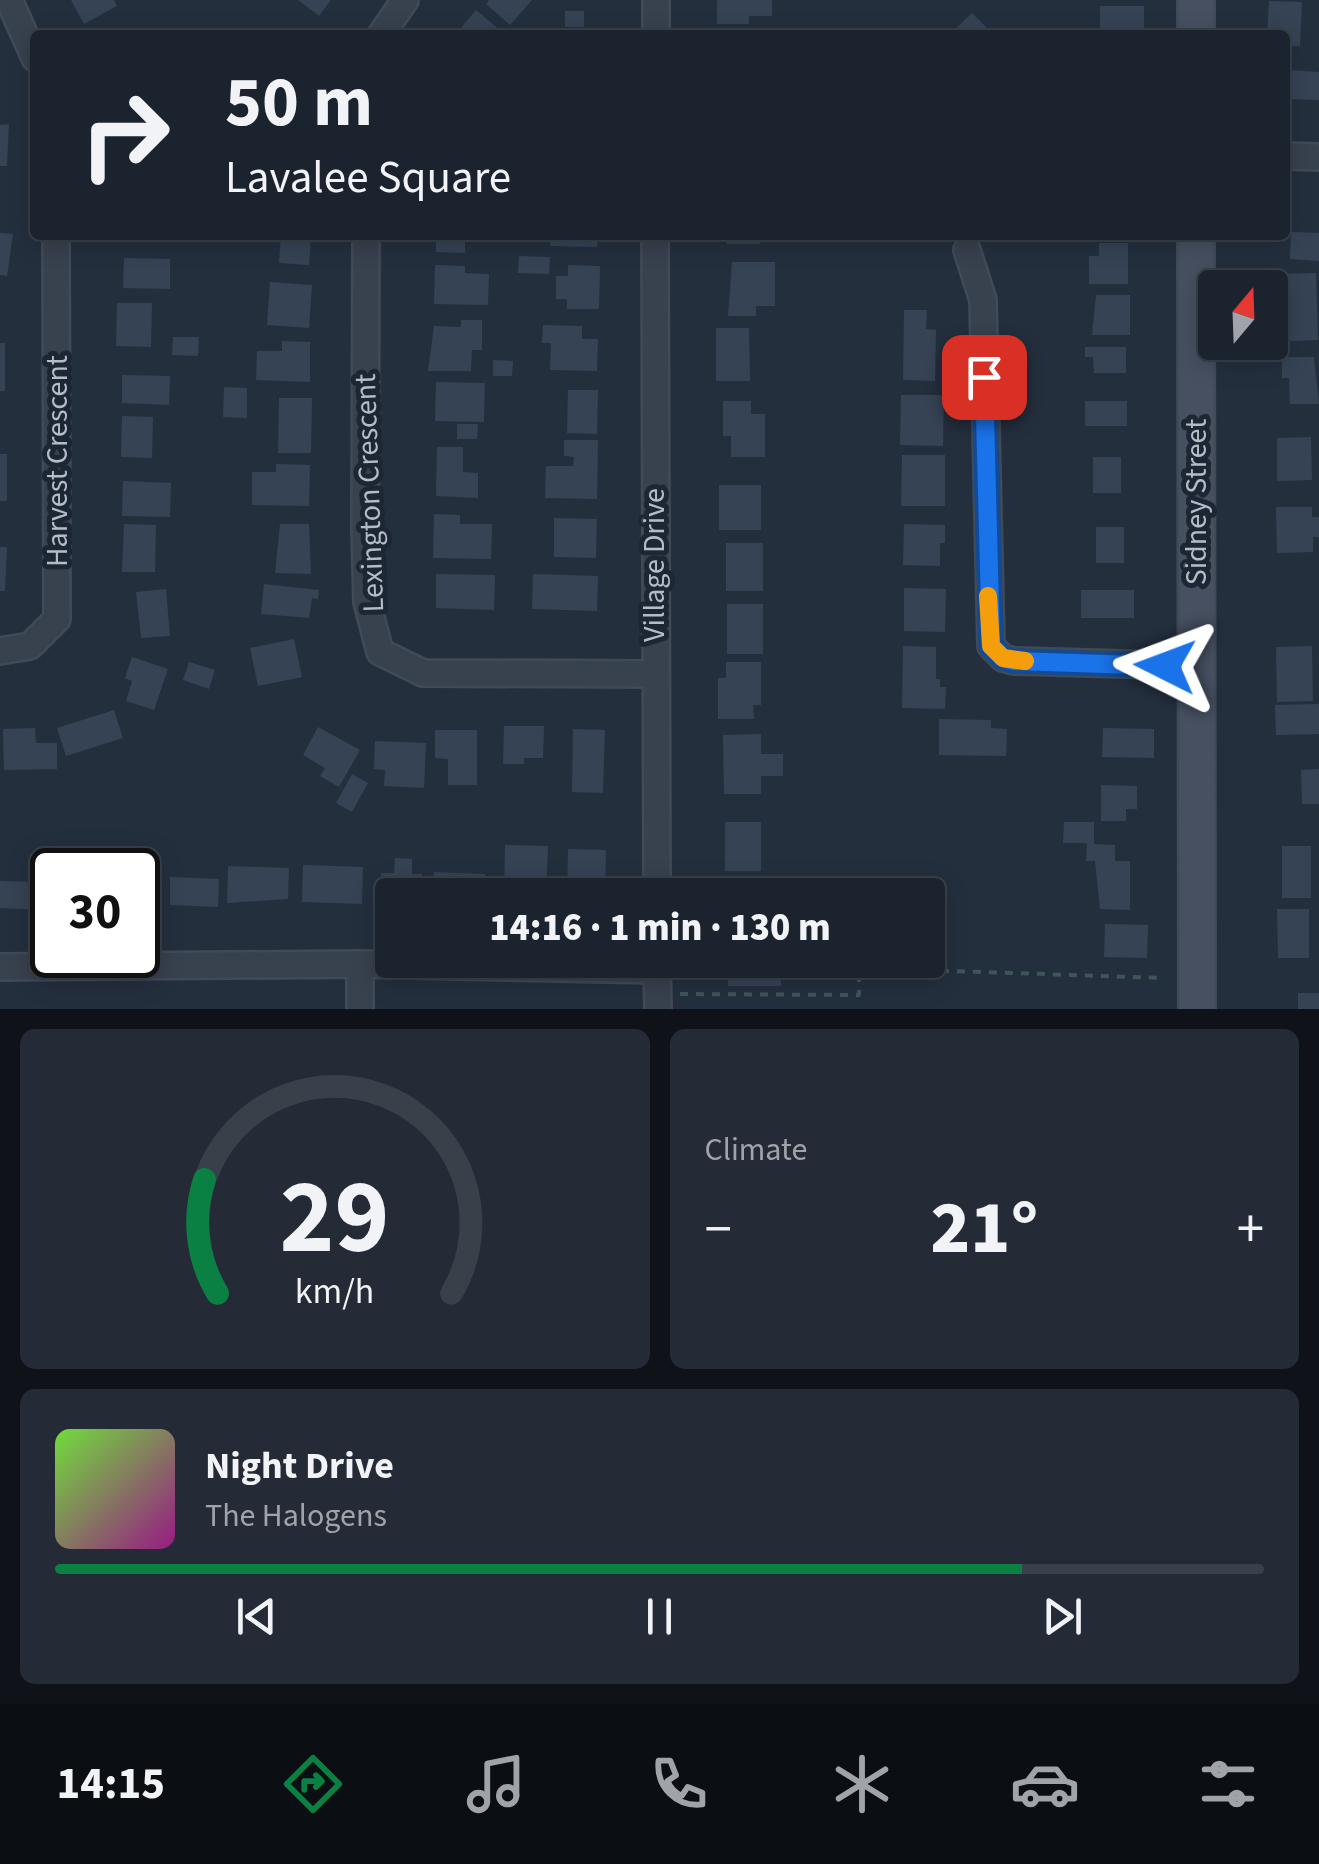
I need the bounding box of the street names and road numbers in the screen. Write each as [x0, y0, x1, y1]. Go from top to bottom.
street label: Harvest Crescent [36, 355, 79, 567]
street label: Lexington Crescent [344, 373, 395, 613]
street label: Sidney Street [1175, 419, 1218, 585]
street label: Village Drive [633, 488, 676, 642]

